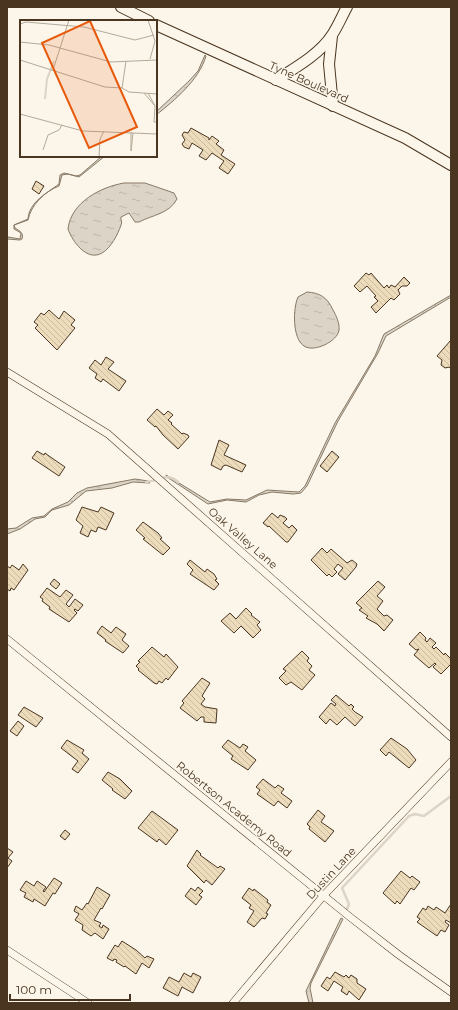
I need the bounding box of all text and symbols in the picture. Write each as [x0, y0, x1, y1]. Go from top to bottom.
inset map [20, 20, 157, 157]
street label: Tyne Boulevard [267, 58, 351, 106]
street label: Oak Valley Lane [206, 504, 281, 572]
street label: Robertson Academy Road [174, 758, 294, 860]
street label: Dustin Lane [303, 844, 359, 902]
scale bar [10, 976, 130, 1002]
text: 100 m [16, 982, 52, 997]

